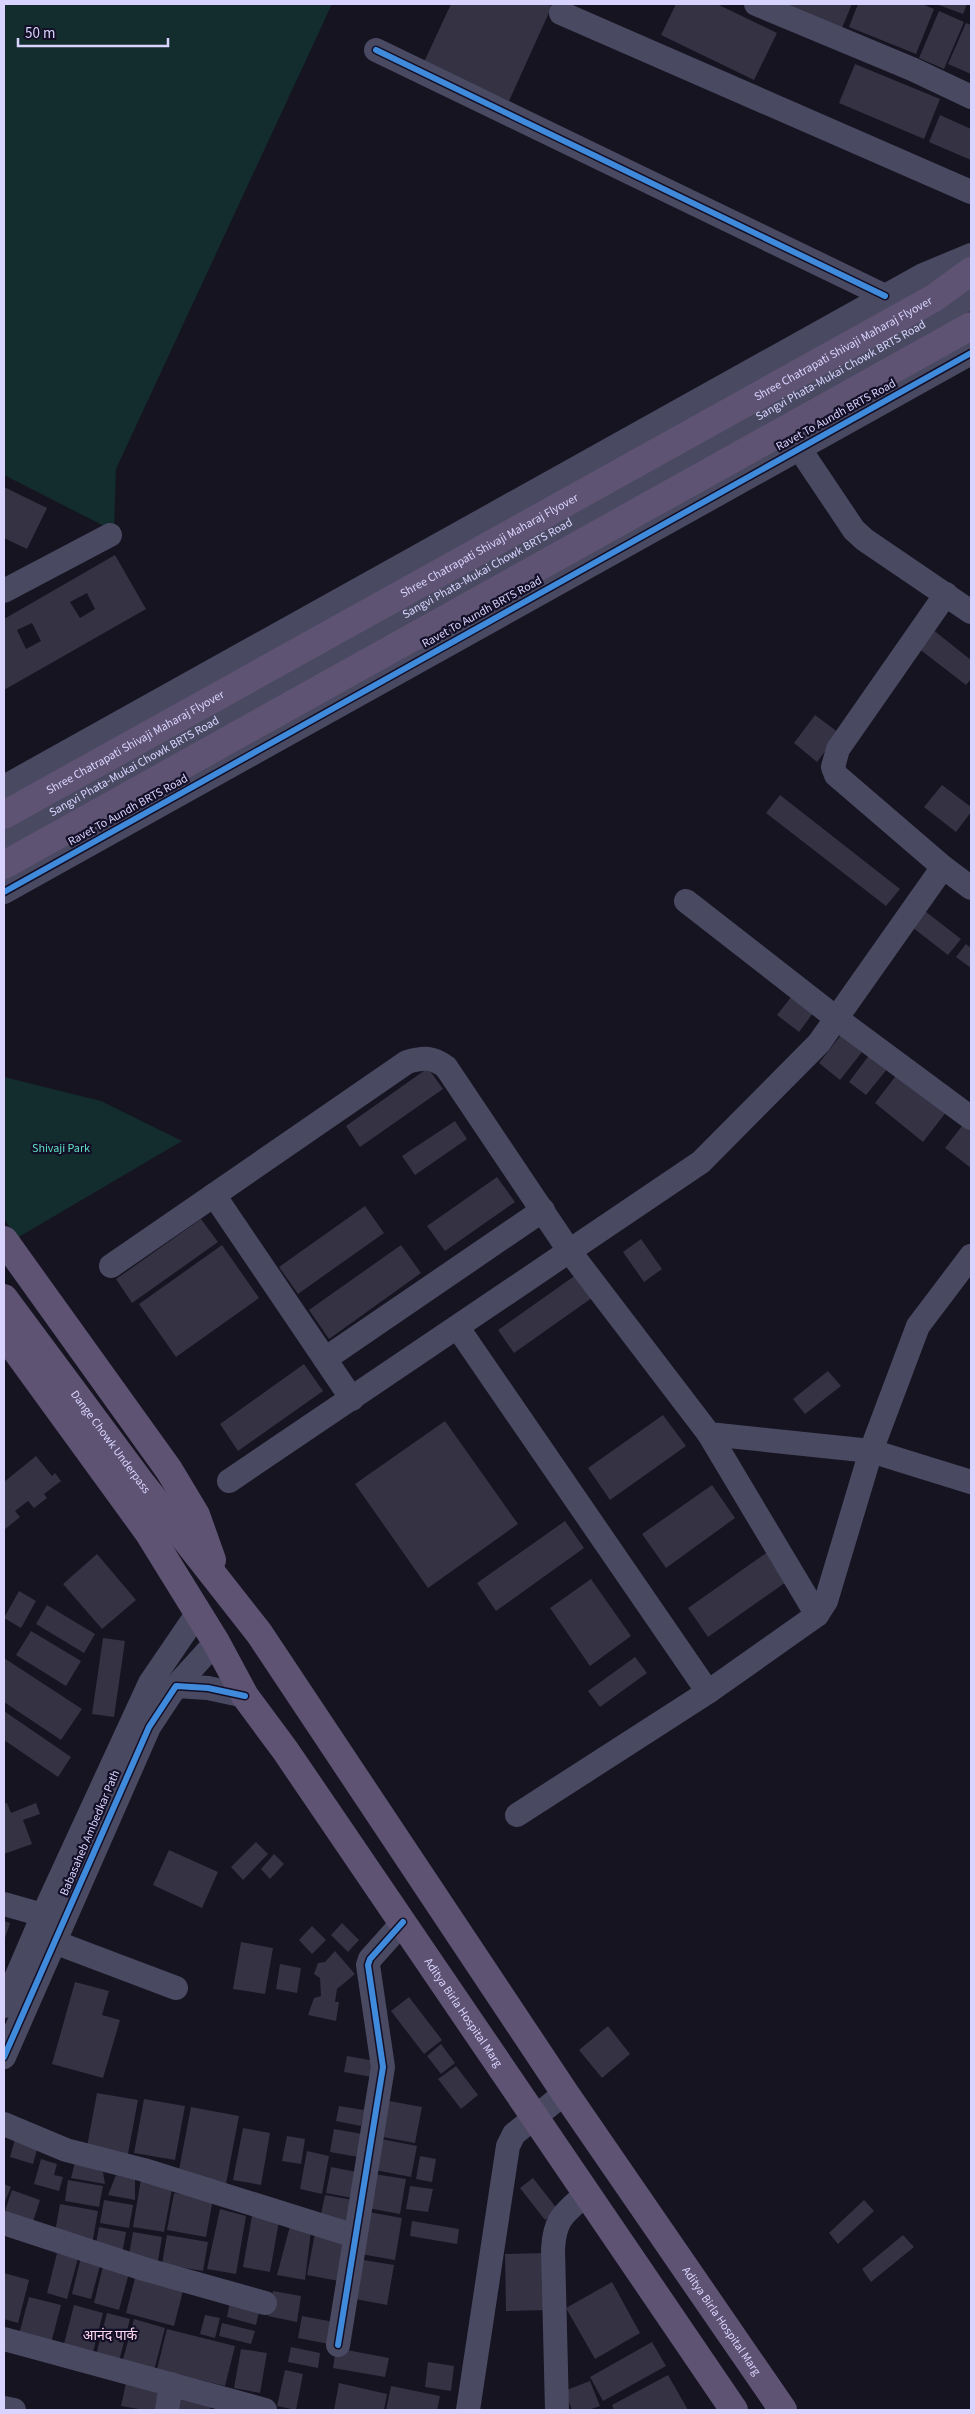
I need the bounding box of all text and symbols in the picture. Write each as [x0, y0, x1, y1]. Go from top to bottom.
scale bar [18, 15, 168, 47]
text: 50 m [25, 23, 55, 44]
street label: Shree Chatrapati Shivaji Maharaj Flyover [751, 292, 936, 405]
street label: Sangvi Phata-Mukai Chowk BRTS Road [752, 316, 929, 425]
street label: Ravet To Aundh BRTS Road [773, 375, 899, 455]
street label: Shree Chatrapati Shivaji Maharaj Flyover [397, 489, 582, 602]
street label: Sangvi Phata-Mukai Chowk BRTS Road [399, 514, 575, 623]
street label: Ravet To Aundh BRTS Road [419, 572, 545, 652]
street label: Shree Chatrapati Shivaji Maharaj Flyover [43, 685, 228, 799]
street label: Sangvi Phata-Mukai Chowk BRTS Road [46, 712, 222, 821]
street label: Ravet To Aundh BRTS Road [65, 770, 191, 850]
park label: Shivaji Park [32, 1140, 90, 1157]
street label: Dange Chowk Underpass [67, 1387, 155, 1497]
street label: Babasaheb Ambedkar Path [56, 1767, 124, 1899]
street label: Aditya Birla Hospital Marg [420, 1954, 507, 2071]
street label: Aditya Birla Hospital Marg [678, 2263, 765, 2379]
district label: आनंद पार्क [83, 2326, 138, 2346]

